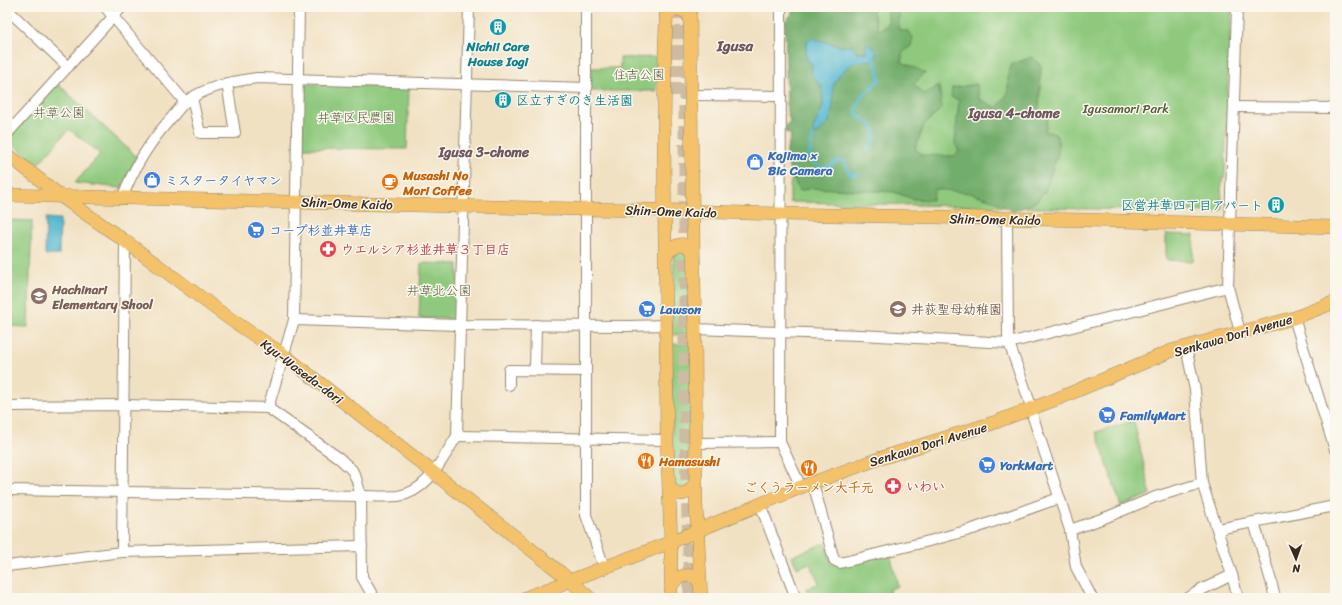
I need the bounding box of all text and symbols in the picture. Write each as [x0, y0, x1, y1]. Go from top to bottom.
building icon: Nichii Care House Iogi [488, 17, 508, 37]
district label: Igusa [716, 33, 753, 59]
place label: Nichii Care House Iogi [465, 35, 530, 73]
park label: 住吉公園 [613, 63, 665, 86]
place label: 区立すぎのき生活園 [516, 89, 633, 112]
building icon: 区立すぎのき生活園 [493, 90, 513, 110]
park label: Igusamori Park [1082, 97, 1169, 120]
park label: 井草公園 [33, 101, 85, 124]
district label: Igusa 4-chome [967, 101, 1061, 126]
park label: 井草区民農園 [317, 106, 395, 129]
district label: Igusa 3-chome [438, 140, 530, 165]
place label: Kojima × Bic Camera [767, 144, 833, 182]
shop icon: Kojima × Bic Camera [745, 152, 765, 172]
place label: Musashi No Mori Coffee [402, 164, 472, 202]
place label: ミスタータイヤマン [165, 169, 282, 192]
shop icon: ミスタータイヤマン [142, 170, 162, 190]
cafe icon: Musashi No Mori Coffee [380, 172, 400, 192]
street label: Shin-Ome Kaido [301, 190, 394, 217]
place label: 区営井草四丁目アパート [1121, 194, 1263, 217]
building icon: 区営井草四丁目アパート [1266, 195, 1286, 215]
street label: Shin-Ome Kaido [625, 198, 718, 225]
street label: Shin-Ome Kaido [949, 207, 1041, 232]
place label: コープ杉並井草店 [269, 219, 372, 242]
supermarket icon: コープ杉並井草店 [246, 220, 266, 240]
place label: ウエルシア杉並井草３丁目店 [341, 238, 510, 261]
pharmacy icon: ウエルシア杉並井草３丁目店 [318, 239, 338, 259]
place label: Hachinari Elementary Shool [51, 278, 154, 316]
park label: 井草北公園 [406, 279, 472, 302]
school or university icon: Hachinari Elementary Shool [29, 286, 49, 306]
place label: Lawson [660, 298, 702, 321]
place label: 井荻聖母幼稚園 [911, 298, 1002, 321]
supermarket icon: Lawson [637, 299, 657, 319]
school or university icon: 井荻聖母幼稚園 [888, 299, 908, 319]
street label: Senkawa Dori Avenue [1171, 307, 1295, 363]
street label: Kyu-Waseda-dori [255, 333, 348, 410]
place label: FamilyMart [1119, 404, 1187, 427]
supermarket icon: FamilyMart [1097, 405, 1117, 425]
street label: Senkawa Dori Avenue [866, 415, 990, 473]
place label: Hamasushi [658, 450, 721, 473]
restaurant icon: Hamasushi [636, 451, 656, 471]
place label: YorkMart [1000, 454, 1054, 477]
supermarket icon: YorkMart [977, 455, 997, 475]
restaurant icon: ごくうラーメン大千元 [799, 458, 819, 478]
place label: いわい [906, 475, 945, 498]
place label: ごくうラーメン大千元 [744, 476, 874, 499]
pharmacy icon: いわい [883, 476, 903, 496]
north arrow [1276, 539, 1316, 579]
text: N [1292, 559, 1301, 578]

